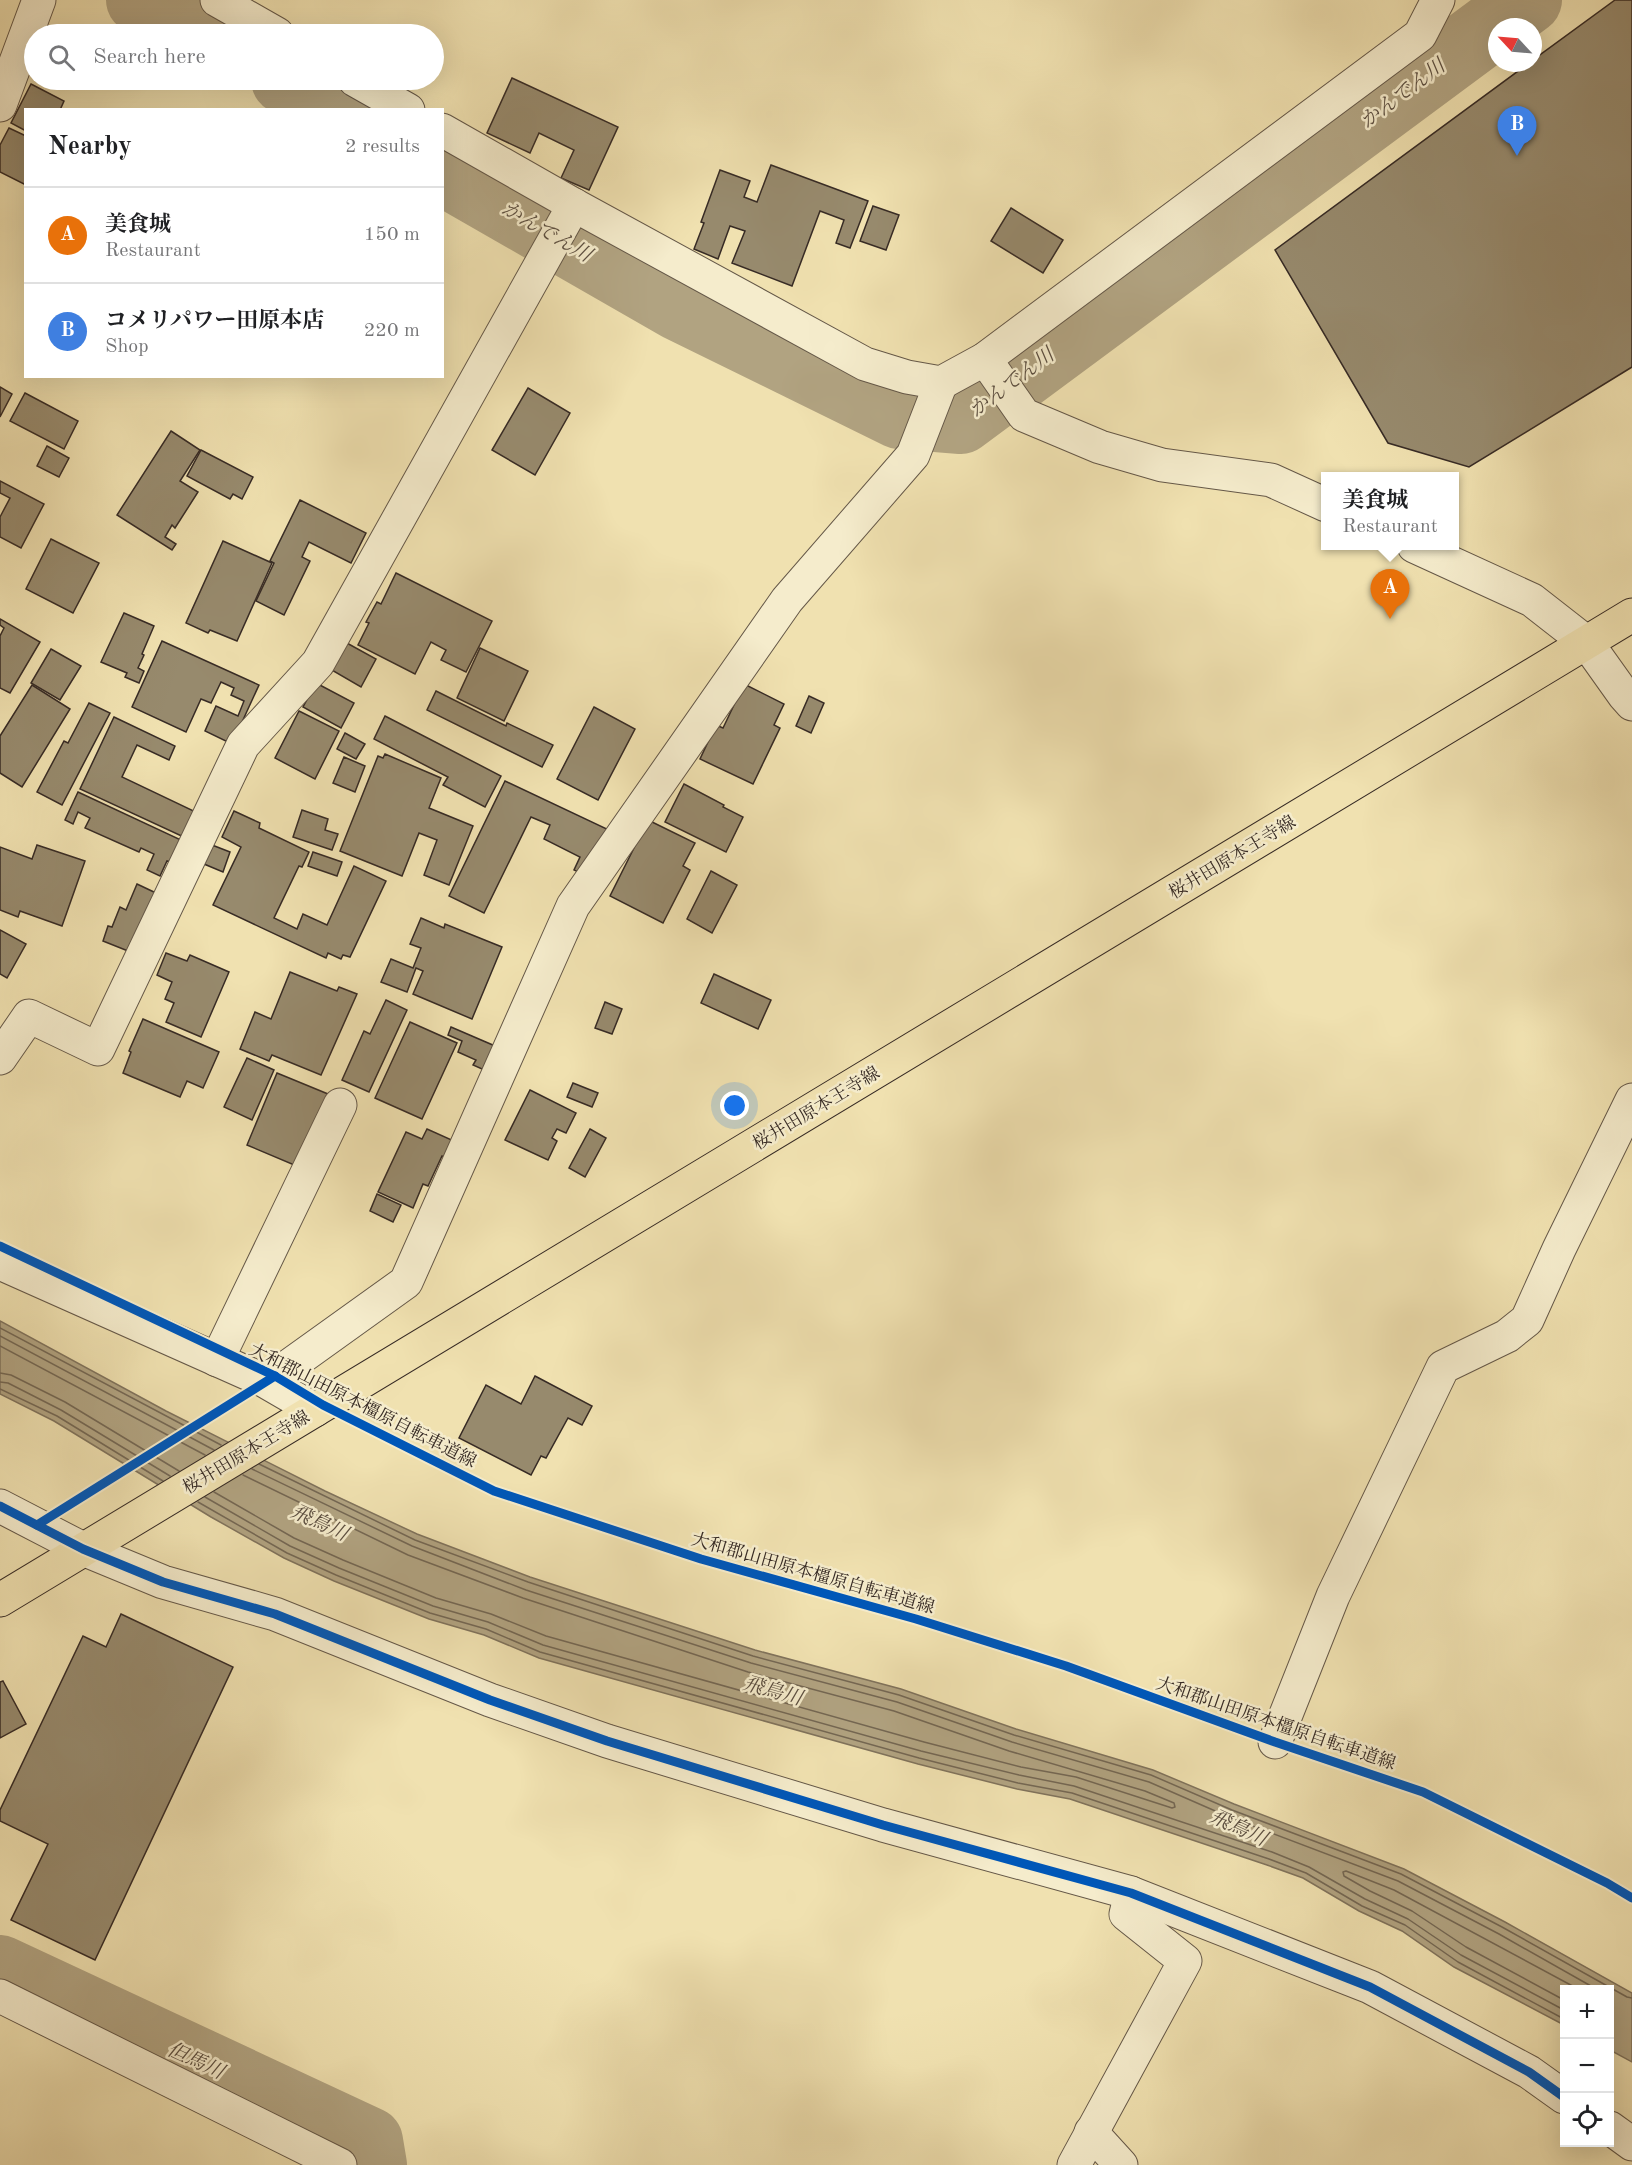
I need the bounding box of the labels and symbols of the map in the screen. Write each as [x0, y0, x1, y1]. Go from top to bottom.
north arrow [1488, 18, 1542, 72]
water label: かんでん川 [1357, 55, 1451, 133]
pin: B [1498, 106, 1537, 156]
water label: かんでん川 [498, 198, 597, 267]
water label: かんでん川 [966, 344, 1060, 422]
pin: A [1370, 570, 1410, 619]
street label: 桜井田原本王寺線 [1165, 811, 1299, 903]
street label: 桜井田原本王寺線 [749, 1062, 883, 1154]
your location [720, 1091, 749, 1120]
street label: 大和郡山田原本橿原自転車道線 [246, 1339, 480, 1471]
street label: 桜井田原本王寺線 [179, 1406, 313, 1498]
water label: 飛鳥川 [288, 1500, 353, 1546]
street label: 大和郡山田原本橿原自転車道線 [689, 1529, 937, 1617]
water label: 飛鳥川 [741, 1672, 807, 1710]
street label: 大和郡山田原本橿原自転車道線 [1154, 1673, 1398, 1773]
water label: 飛鳥川 [1207, 1805, 1272, 1851]
water label: 但馬川 [164, 2038, 229, 2084]

